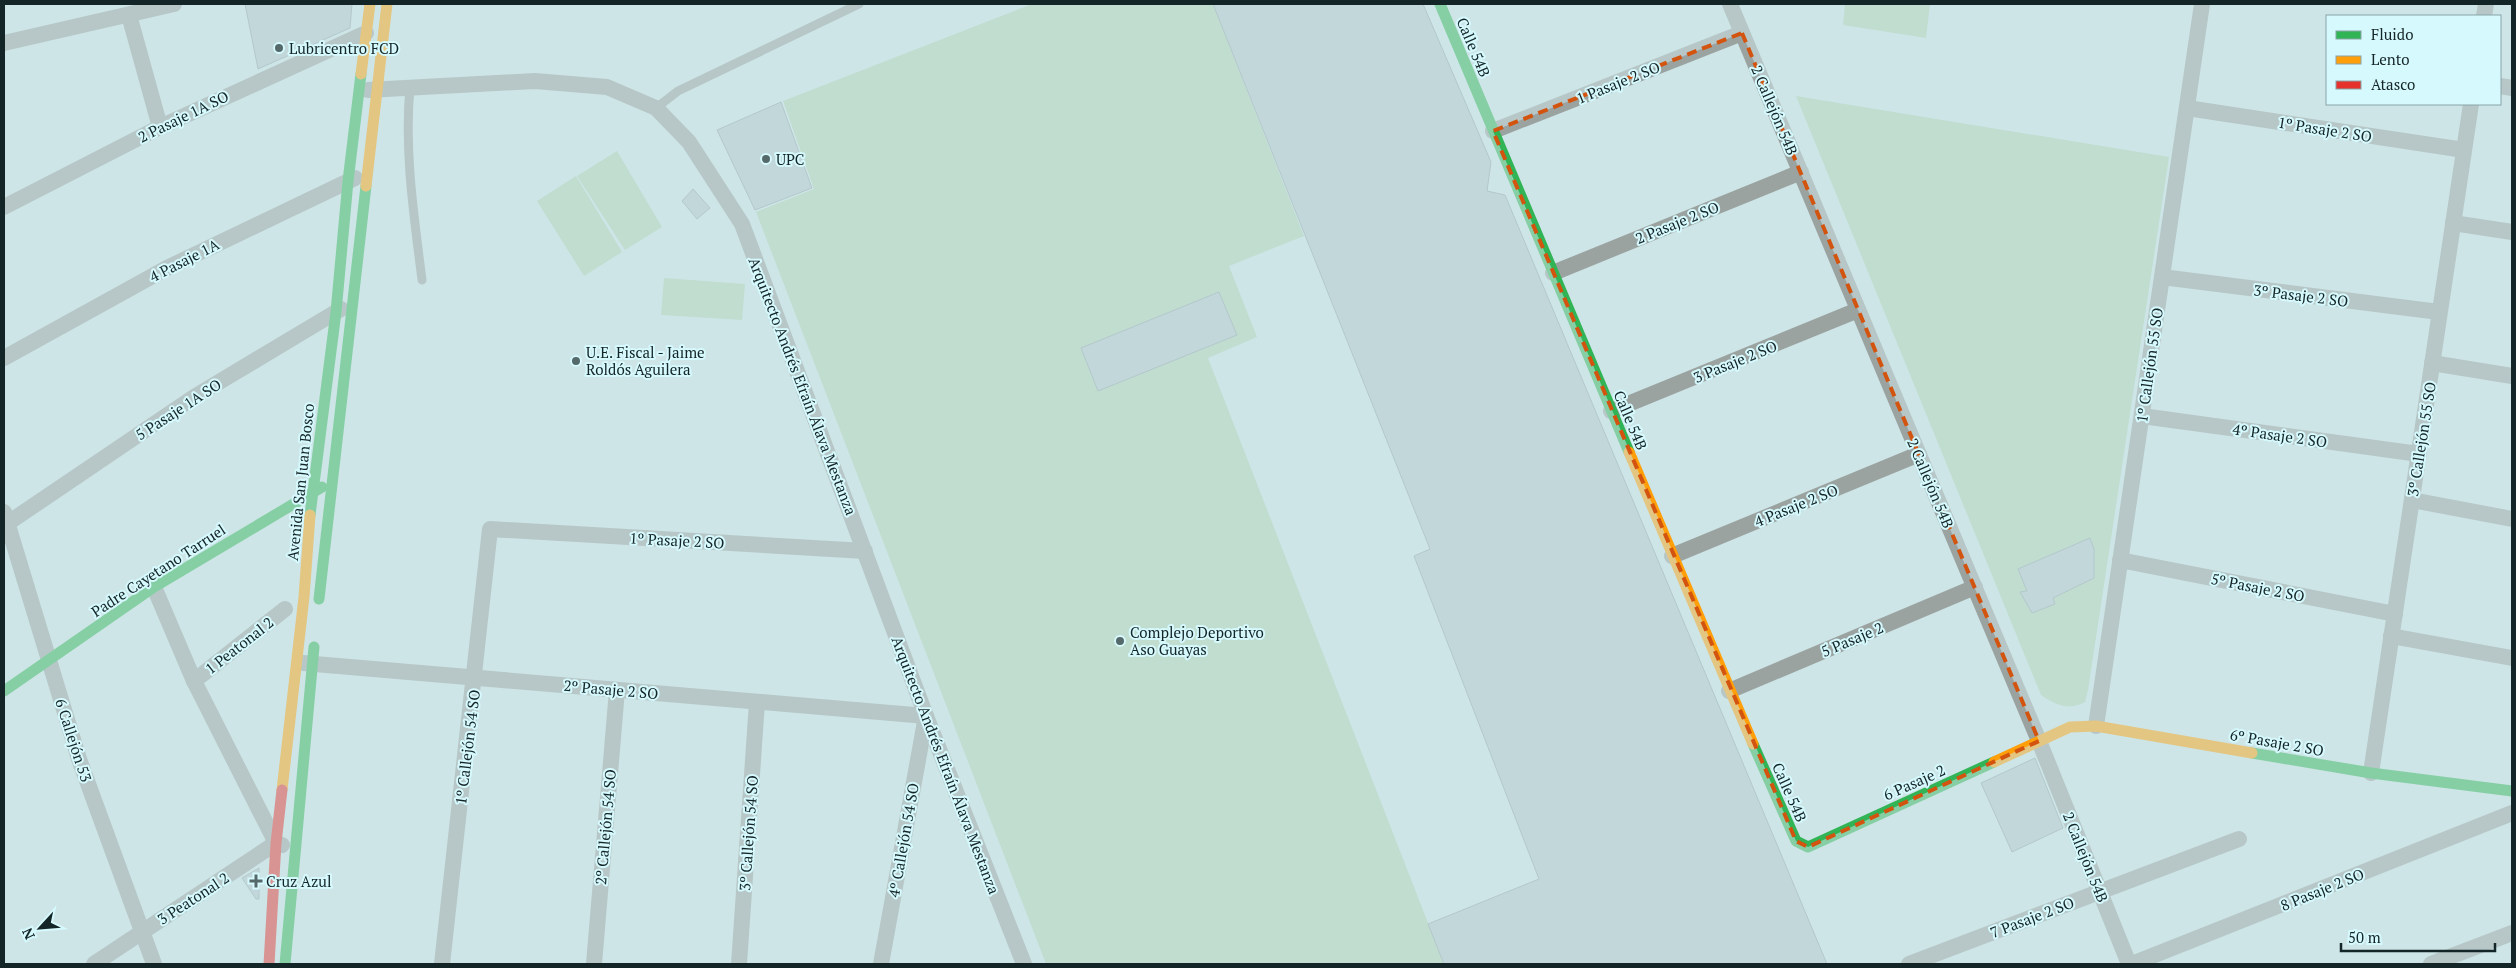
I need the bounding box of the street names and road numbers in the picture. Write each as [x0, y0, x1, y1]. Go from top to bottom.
street label: Calle 54B [1453, 14, 1495, 80]
street label: 1 Pasaje 2 SO [1573, 56, 1663, 108]
street label: 2 Callejón 54B [1747, 62, 1803, 158]
street label: 2 Pasaje 1A SO [134, 85, 232, 147]
street label: 1º Pasaje 2 SO [2277, 112, 2373, 146]
street label: 2 Pasaje 2 SO [1632, 196, 1722, 248]
street label: 4 Pasaje 1A [146, 234, 223, 286]
street label: Arquitecto Andrés Efraín Álava Mestanza [744, 254, 862, 518]
street label: 3º Pasaje 2 SO [2253, 279, 2349, 311]
street label: 1º Callejón 55 SO [2131, 306, 2167, 424]
street label: 3 Pasaje 2 SO [1690, 335, 1780, 387]
street label: 5 Pasaje 1A SO [131, 374, 225, 444]
street label: 3º Callejón 55 SO [2402, 380, 2440, 498]
street label: Calle 54B [1610, 387, 1652, 453]
street label: Avenida San Juan Bosco [282, 402, 318, 562]
street label: 4º Pasaje 2 SO [2232, 418, 2328, 452]
street label: 2 Callejón 54B [1903, 435, 1959, 531]
street label: 4 Pasaje 2 SO [1751, 479, 1841, 531]
street label: Padre Cayetano Tarruel [87, 519, 229, 621]
street label: 1º Pasaje 2 SO [629, 528, 725, 552]
street label: 5º Pasaje 2 SO [2209, 568, 2307, 606]
street label: 1 Peatonal 2 [201, 612, 277, 678]
street label: 5 Pasaje 2 [1818, 617, 1886, 661]
street label: Arquitecto Andrés Efraín Álava Mestanza [887, 633, 1005, 897]
street label: 2º Pasaje 2 SO [563, 675, 659, 703]
street label: 1º Callejón 54 SO [450, 688, 484, 806]
street label: 6 Callejón 53 [51, 696, 97, 784]
street label: 6º Pasaje 2 SO [2228, 724, 2326, 760]
street label: Calle 54B [1768, 759, 1812, 825]
street label: 6 Pasaje 2 [1880, 759, 1948, 805]
street label: 2º Callejón 54 SO [590, 768, 620, 886]
street label: 3º Callejón 54 SO [734, 774, 762, 892]
street label: 4º Callejón 54 SO [883, 781, 923, 899]
street label: 2 Callejón 54B [2059, 809, 2113, 905]
street label: 8 Pasaje 2 SO [2277, 863, 2367, 915]
street label: 3 Peatonal 2 [153, 867, 233, 929]
street label: 7 Pasaje 2 SO [1987, 892, 2077, 942]

